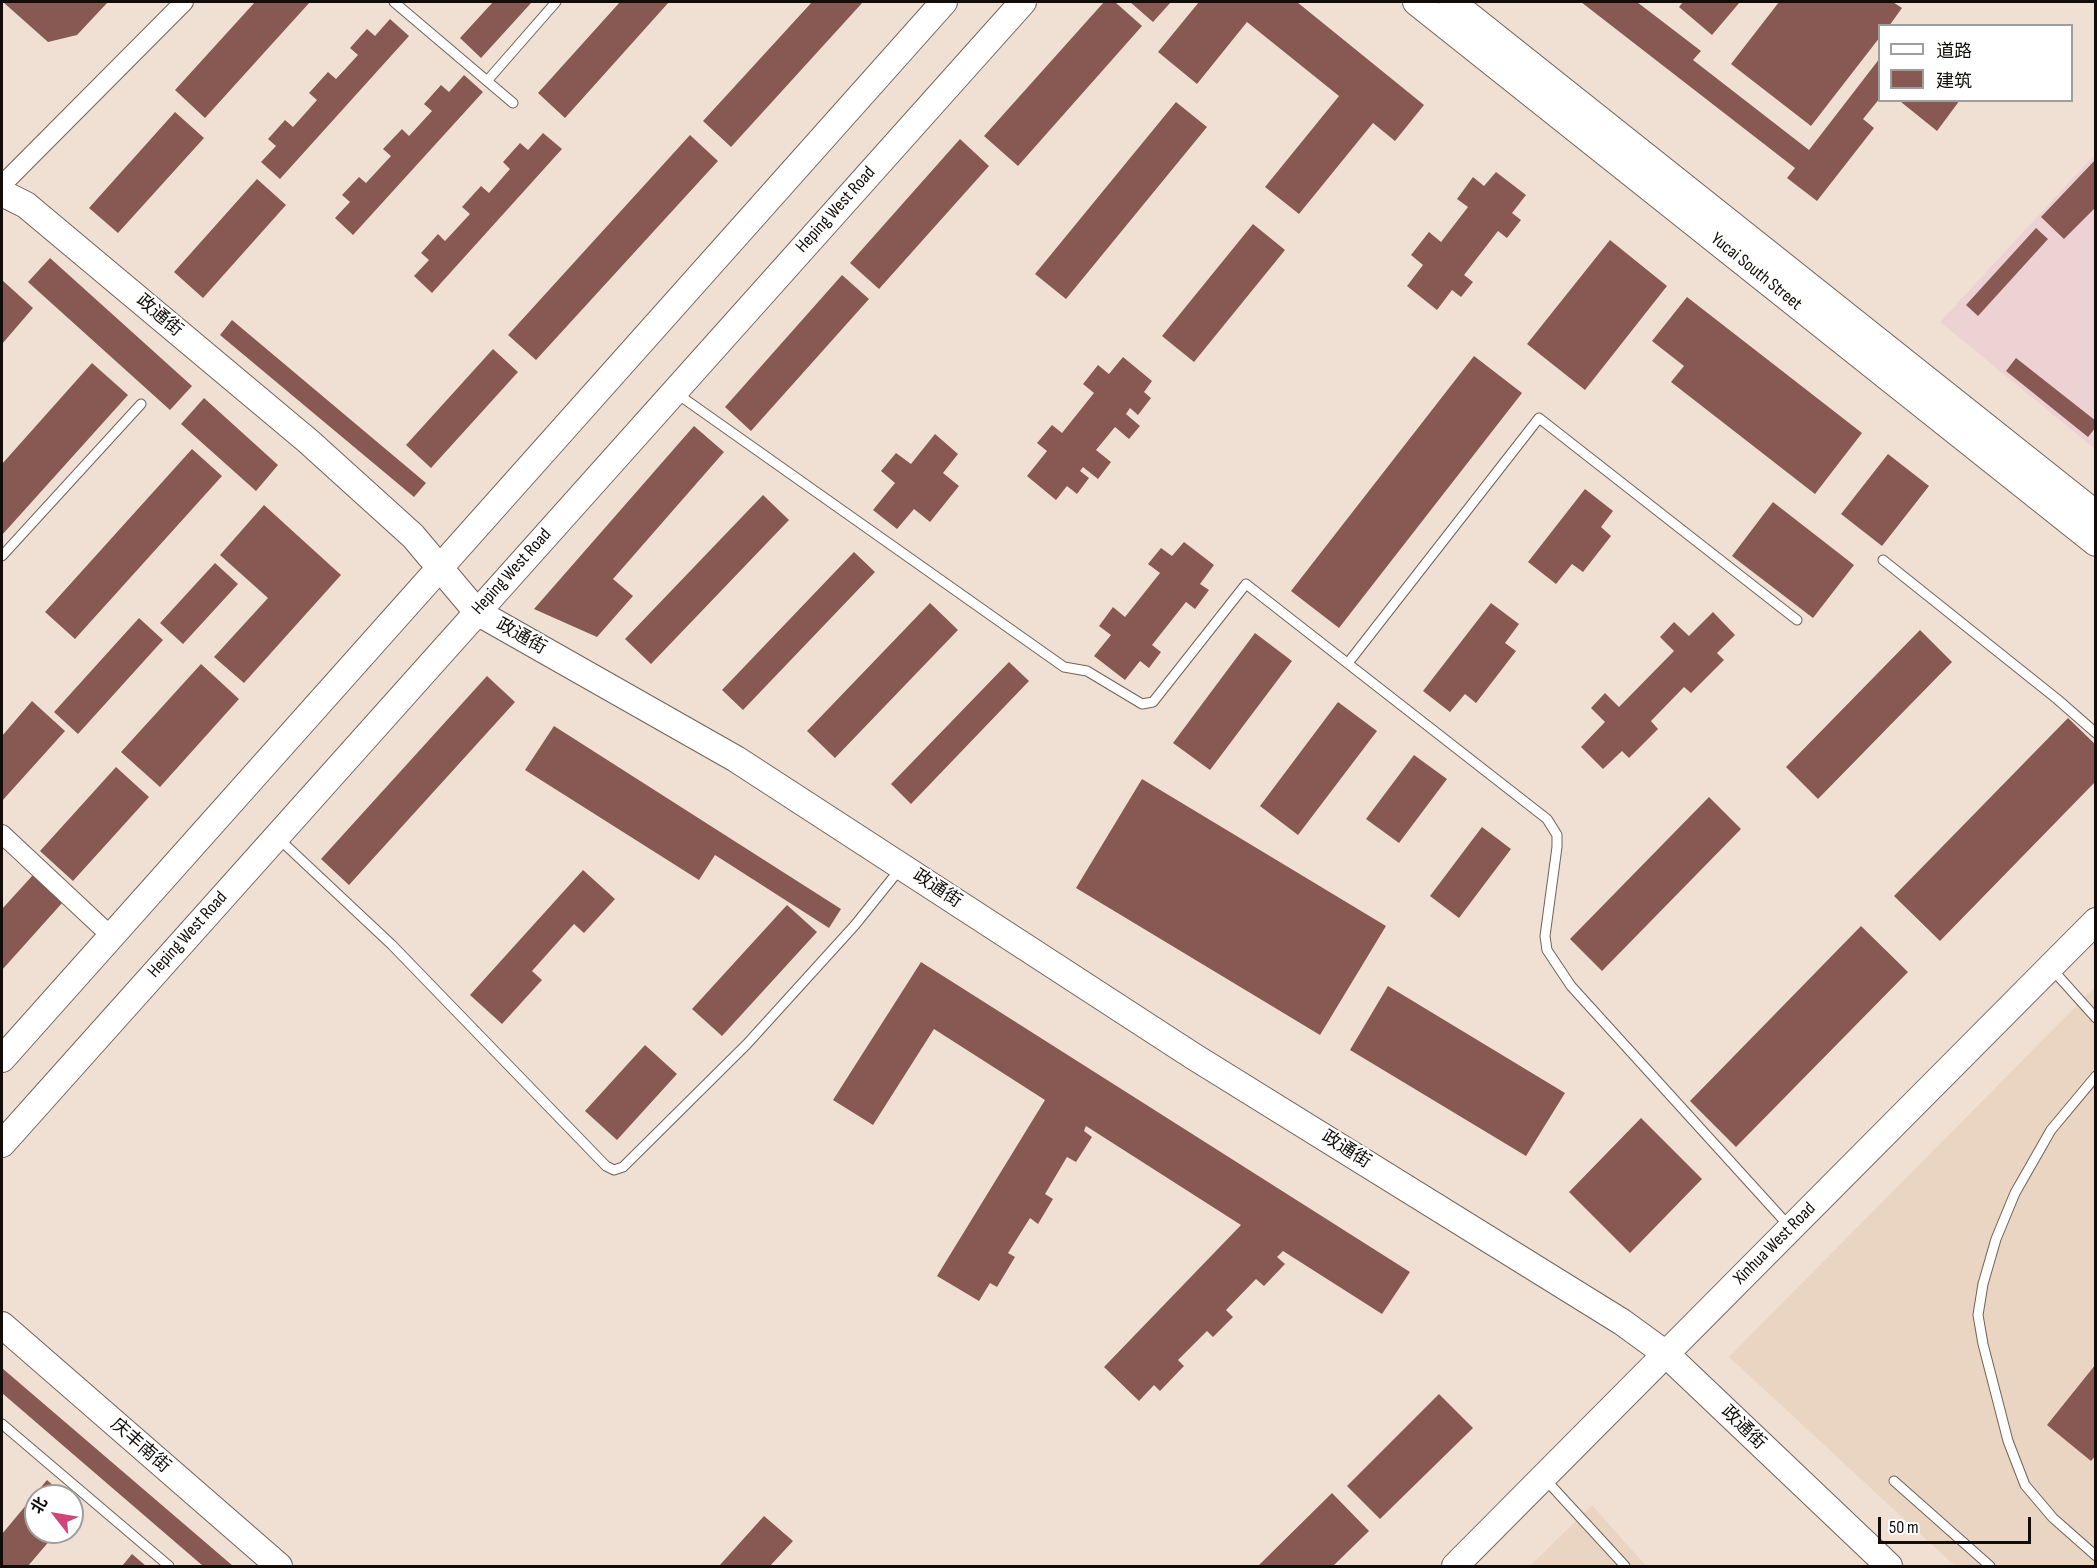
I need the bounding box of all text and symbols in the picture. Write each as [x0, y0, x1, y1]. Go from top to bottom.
legend [1878, 24, 2073, 102]
text: 道路 [1936, 41, 1972, 62]
text: 建筑 [1936, 71, 1972, 92]
street label: Heping West Road [792, 163, 880, 257]
street label: Yucai South Street [1706, 229, 1806, 315]
street label: 政通街 [131, 290, 187, 342]
street label: Heping West Road [468, 525, 556, 619]
street label: 政通街 [492, 614, 550, 660]
street label: 政通街 [908, 865, 966, 913]
street label: Heping West Road [144, 888, 232, 982]
street label: 政通街 [1317, 1127, 1375, 1173]
street label: Xinhua West Road [1729, 1198, 1821, 1290]
street label: 政通街 [1716, 1401, 1770, 1455]
street label: 庆丰南街 [106, 1414, 174, 1478]
north arrow [24, 1484, 84, 1544]
text: 北 [28, 1494, 52, 1517]
scale bar [1881, 1505, 2034, 1543]
text: 50 m [1889, 1517, 1919, 1538]

